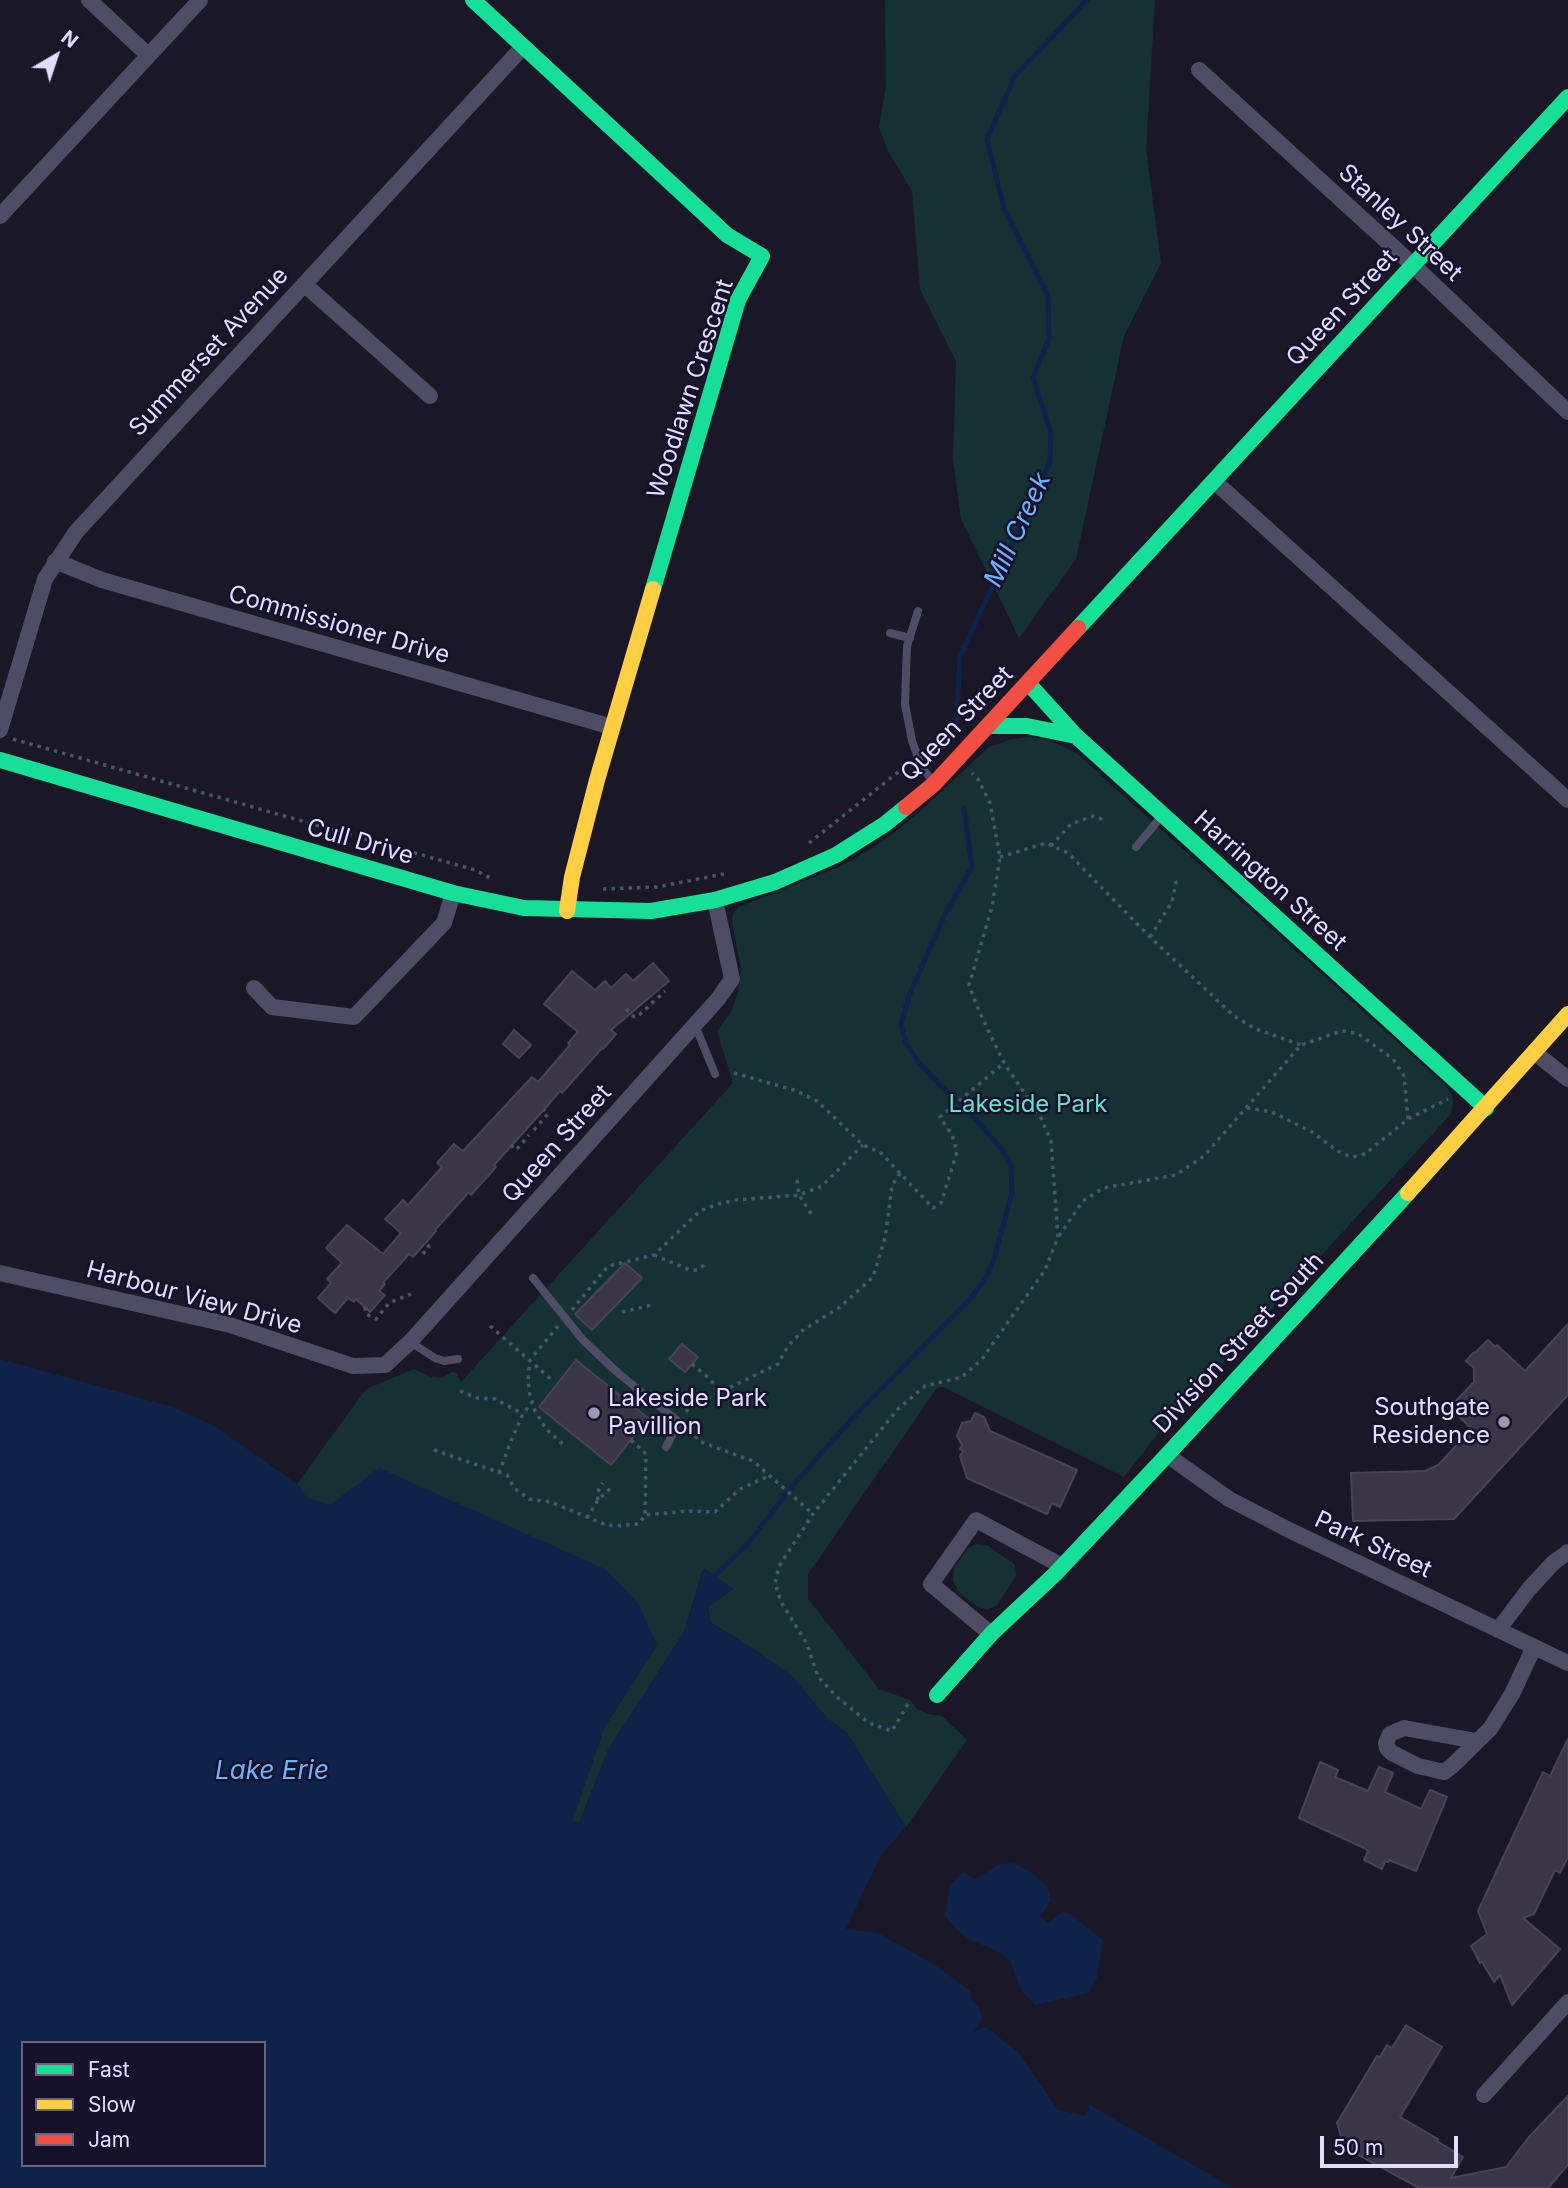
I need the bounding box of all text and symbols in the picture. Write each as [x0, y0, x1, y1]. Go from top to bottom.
north arrow [21, 21, 91, 91]
text: N [57, 26, 82, 53]
street label: Stanley Street [1332, 158, 1468, 288]
street label: Queen Street [1281, 244, 1403, 372]
street label: Summerset Avenue [123, 262, 295, 442]
street label: Woodlawn Crescent [642, 276, 740, 502]
water label: Mill Creek [978, 468, 1058, 592]
street label: Commissioner Drive [225, 580, 453, 670]
street label: Queen Street [895, 660, 1019, 788]
street label: Harrington Street [1188, 805, 1352, 957]
street label: Cull Drive [303, 813, 417, 871]
street label: Queen Street [496, 1079, 618, 1209]
park label: Lakeside Park [949, 1091, 1107, 1119]
street label: Division Street South [1148, 1247, 1330, 1439]
street label: Harbour View Drive [83, 1255, 305, 1341]
place label: Lakeside Park Pavillion [608, 1385, 767, 1441]
place label: Southgate Residence [1372, 1394, 1490, 1450]
marker: Lakeside Park Pavillion [586, 1405, 602, 1421]
marker: Southgate Residence [1496, 1414, 1512, 1430]
street label: Park Street [1310, 1505, 1436, 1585]
water label: Lake Erie [215, 1755, 329, 1787]
legend [21, 2041, 266, 2167]
text: Fast [88, 2057, 130, 2082]
text: Slow [88, 2092, 136, 2117]
scale bar [1323, 2122, 1461, 2166]
text: Jam [88, 2127, 130, 2152]
text: 50 m [1333, 2135, 1383, 2160]

